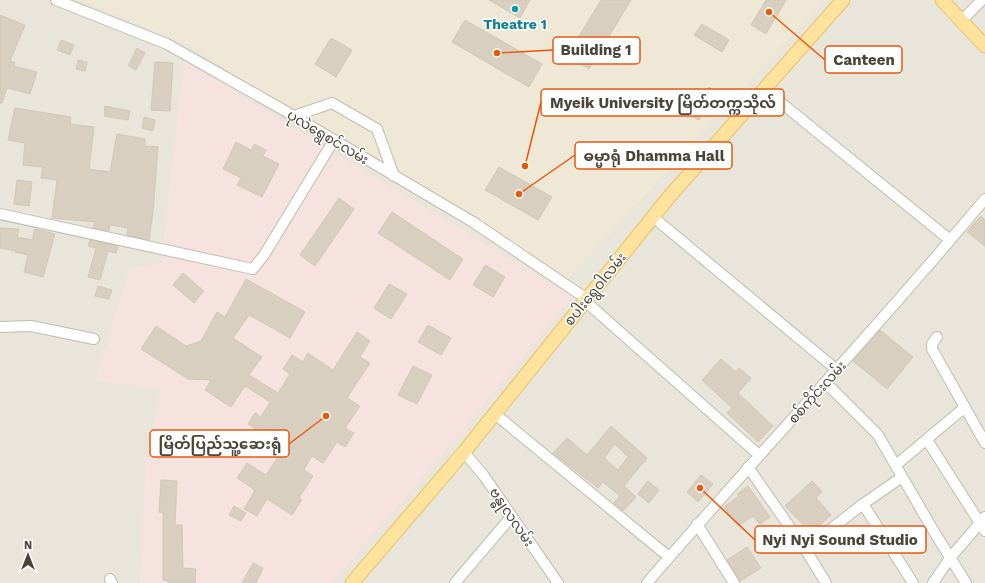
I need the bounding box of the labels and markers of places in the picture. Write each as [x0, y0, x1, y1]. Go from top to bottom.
marker: Theatre 1 [510, 4, 520, 14]
place label: Theatre 1 [483, 16, 547, 32]
callout: Building 1 [553, 37, 640, 64]
callout: Canteen [825, 46, 902, 73]
callout: Myeik University မြိတ်တက္ကသိုလ် [541, 89, 784, 116]
callout: ဓမ္မာရုံ Dhamma Hall [575, 142, 732, 169]
callout: မြိတ်ပြည်သူ့ဆေးရုံ [150, 430, 289, 457]
callout: Nyi Nyi Sound Studio [755, 526, 926, 553]

